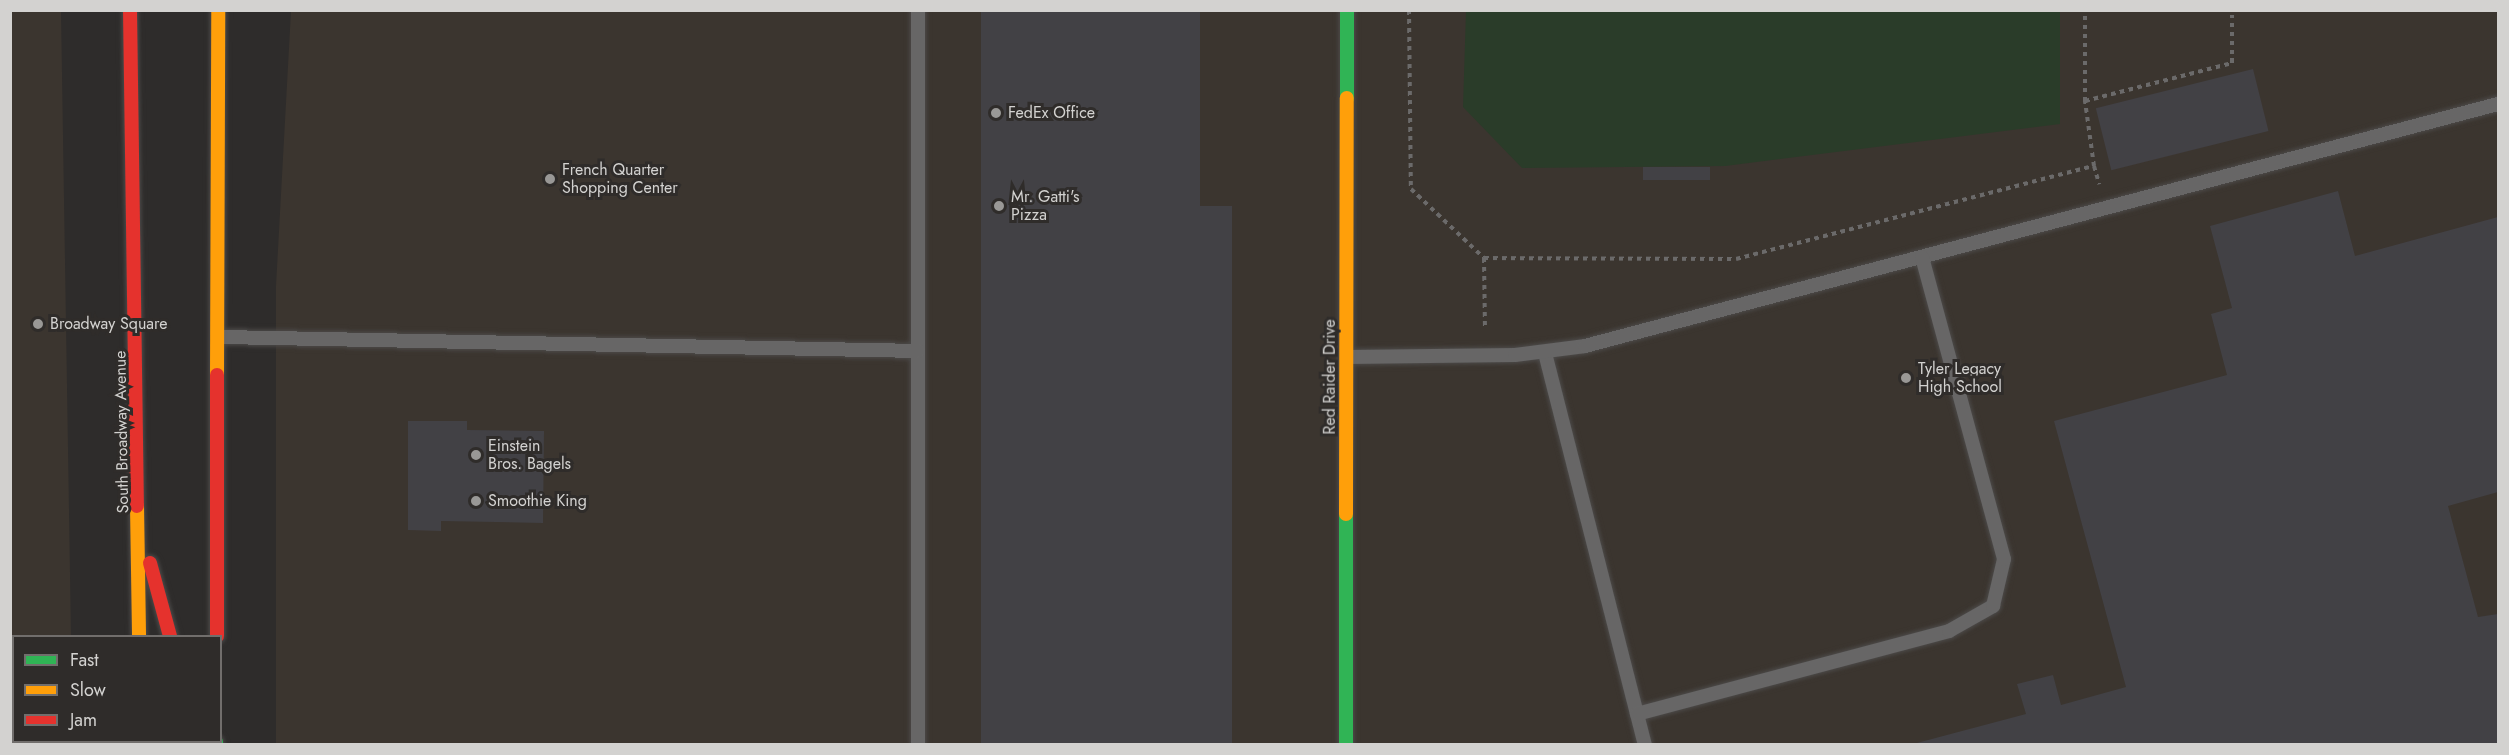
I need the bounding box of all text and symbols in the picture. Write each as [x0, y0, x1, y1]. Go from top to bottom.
place label: FedEx Office [1008, 103, 1095, 123]
marker: FedEx Office [989, 106, 1003, 120]
place label: French Quarter Shopping Center [562, 160, 678, 198]
marker: French Quarter Shopping Center [543, 172, 557, 186]
place label: Mr. Gatti's Pizza [1011, 187, 1079, 225]
marker: Mr. Gatti's Pizza [992, 199, 1006, 213]
place label: Broadway Square [50, 314, 168, 334]
marker: Broadway Square [31, 317, 45, 331]
street label: Red Raider Drive [1320, 319, 1340, 435]
street label: South Broadway Avenue [111, 350, 133, 514]
place label: Tyler Legacy High School [1918, 359, 2002, 397]
marker: Tyler Legacy High School [1899, 371, 1913, 385]
place label: Einstein Bros. Bagels [488, 436, 571, 474]
marker: Einstein Bros. Bagels [469, 448, 483, 462]
place label: Smoothie King [488, 491, 587, 511]
marker: Smoothie King [469, 494, 483, 508]
legend [12, 635, 222, 743]
text: Fast [70, 647, 99, 673]
text: Slow [70, 677, 106, 703]
text: Jam [70, 707, 97, 733]

